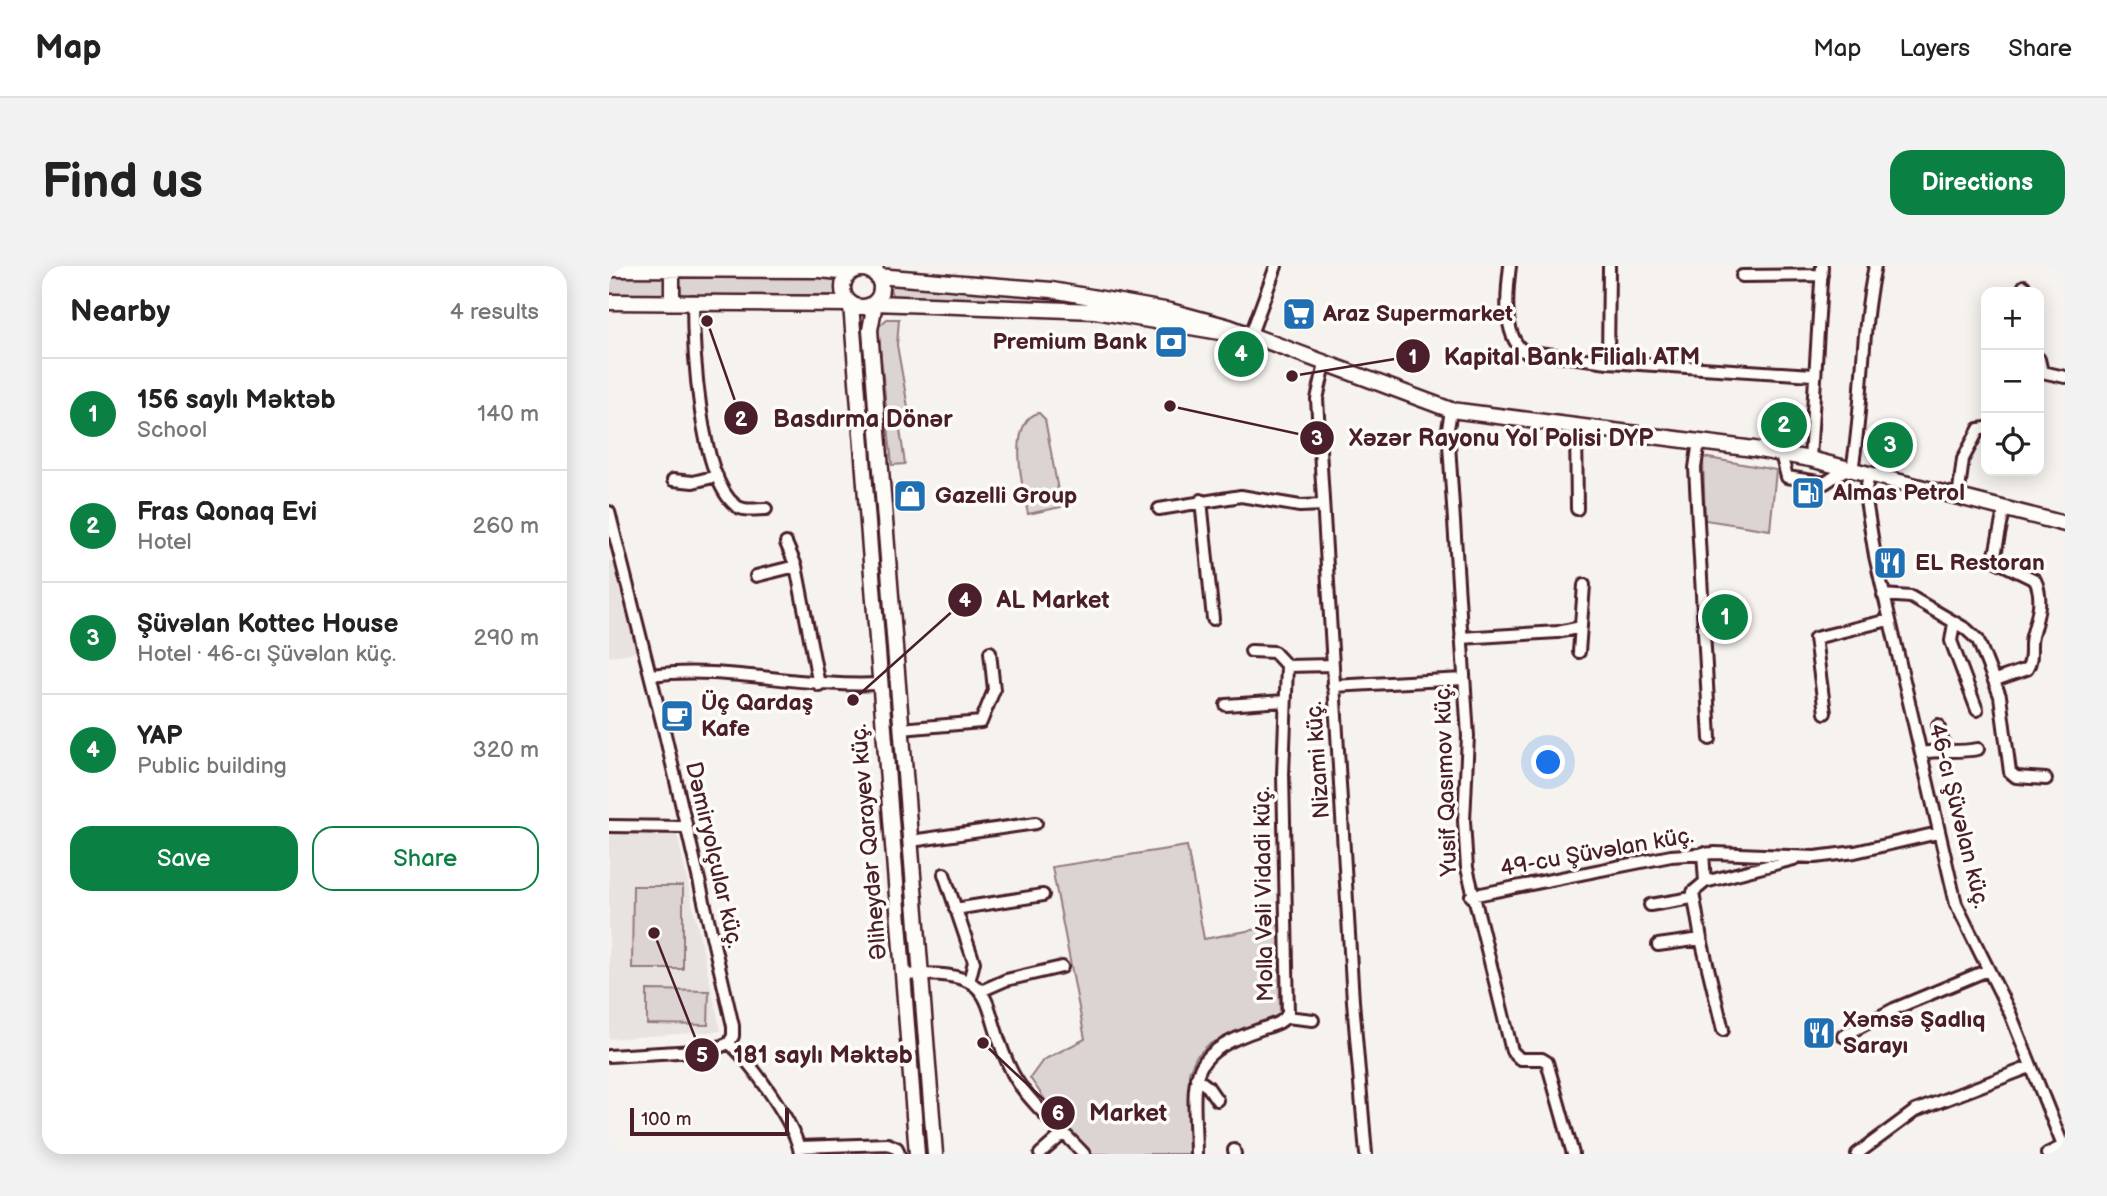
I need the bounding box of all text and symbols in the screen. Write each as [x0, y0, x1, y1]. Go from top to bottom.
text: Map [35, 28, 101, 68]
text: Map [1813, 34, 1861, 63]
text: Layers [1899, 34, 1970, 63]
text: Share [2008, 34, 2072, 63]
button: Directions [1890, 150, 2065, 215]
text: Find us [42, 153, 203, 212]
map controls [1981, 287, 2044, 476]
button: + [1981, 287, 2044, 350]
text: Nearby [70, 294, 170, 330]
supermarket icon: Araz Supermarket [1280, 295, 1318, 333]
text: 4 results [450, 298, 539, 326]
place label: Araz Supermarket [1322, 300, 1513, 328]
bank icon: Premium Bank [1152, 323, 1190, 361]
place label: Premium Bank [992, 328, 1147, 356]
pin: 4 [1218, 328, 1264, 380]
callout: Kapital Bank Filialı ATM [1395, 334, 1715, 379]
text: Kapital Bank Filialı ATM [1444, 343, 1700, 372]
text: 1 [1409, 345, 1417, 370]
button: − [1981, 350, 2044, 413]
text: 156 saylı Məktəb [137, 385, 336, 416]
callout: Basdırma Dönər [724, 396, 967, 441]
pin: 2 [1761, 399, 1807, 451]
text: 1 [88, 400, 98, 428]
text: 140 m [477, 400, 539, 428]
text: Basdırma Dönər [773, 405, 953, 434]
text: 2 [735, 407, 748, 432]
button: locate [1981, 413, 2044, 476]
text: School [137, 416, 207, 444]
callout: Xəzər Rayonu Yol Polisi DYP [1299, 416, 1667, 461]
pin: 3 [1867, 419, 1913, 471]
text: Xəzər Rayonu Yol Polisi DYP [1349, 424, 1653, 453]
text: 3 [1311, 426, 1323, 451]
fuel station icon: Almas Petrol [1789, 474, 1827, 512]
shop icon: Gazelli Group [891, 477, 929, 515]
place label: Almas Petrol [1832, 479, 1965, 507]
place label: Gazelli Group [935, 482, 1077, 510]
text: Fras Qonaq Evi [137, 497, 317, 528]
text: 2 [86, 512, 100, 540]
text: 260 m [473, 512, 539, 540]
text: Hotel [137, 528, 192, 556]
restaurant icon: EL Restoran [1871, 544, 1909, 582]
place label: EL Restoran [1915, 549, 2045, 577]
callout: AL Market [947, 577, 1123, 622]
text: AL Market [996, 586, 1109, 615]
text: 4 [959, 588, 972, 613]
pin: 1 [1702, 591, 1748, 643]
text: Şüvəlan Kottec House [137, 609, 398, 640]
text: 3 [86, 624, 100, 652]
text: 290 m [473, 624, 539, 652]
text: Hotel · 46-cı Şüvəlan küç. [137, 640, 396, 668]
street label: Yusif Qasımov küç. [1429, 683, 1463, 878]
place label: Üç Qardaş Kafe [701, 689, 813, 743]
cafe icon: Üç Qardaş Kafe [658, 697, 696, 735]
street label: Nizami küç. [1300, 700, 1336, 820]
text: YAP [137, 721, 182, 752]
street label: 46-cı Şüvəlan küç. [1922, 721, 1996, 911]
street label: Əliheydər Qarayev küç. [845, 723, 893, 961]
text: 4 [86, 736, 100, 764]
text: 320 m [473, 736, 539, 764]
your location [1531, 745, 1565, 779]
text: Public building [137, 752, 287, 780]
street label: Dəmiryolçular küç. [679, 759, 749, 951]
street label: Molla Vəli Vidadi küç. [1248, 786, 1280, 1002]
street label: 49-cu Şüvəlan küç. [1498, 821, 1696, 883]
button: Save [70, 826, 298, 891]
button: Share [312, 826, 539, 891]
place label: Xəmsə Şadlıq Sarayı [1843, 1006, 1986, 1060]
restaurant icon: Xəmsə Şadlıq Sarayı [1800, 1014, 1838, 1052]
callout: 181 saylı Məktəb [684, 1032, 927, 1077]
text: 181 saylı Məktəb [733, 1041, 913, 1070]
text: 5 [696, 1043, 708, 1068]
callout: Market [1040, 1090, 1181, 1135]
text: Market [1089, 1099, 1167, 1128]
text: 6 [1052, 1101, 1064, 1126]
scale bar [630, 1105, 789, 1137]
text: 100 m [641, 1108, 692, 1131]

